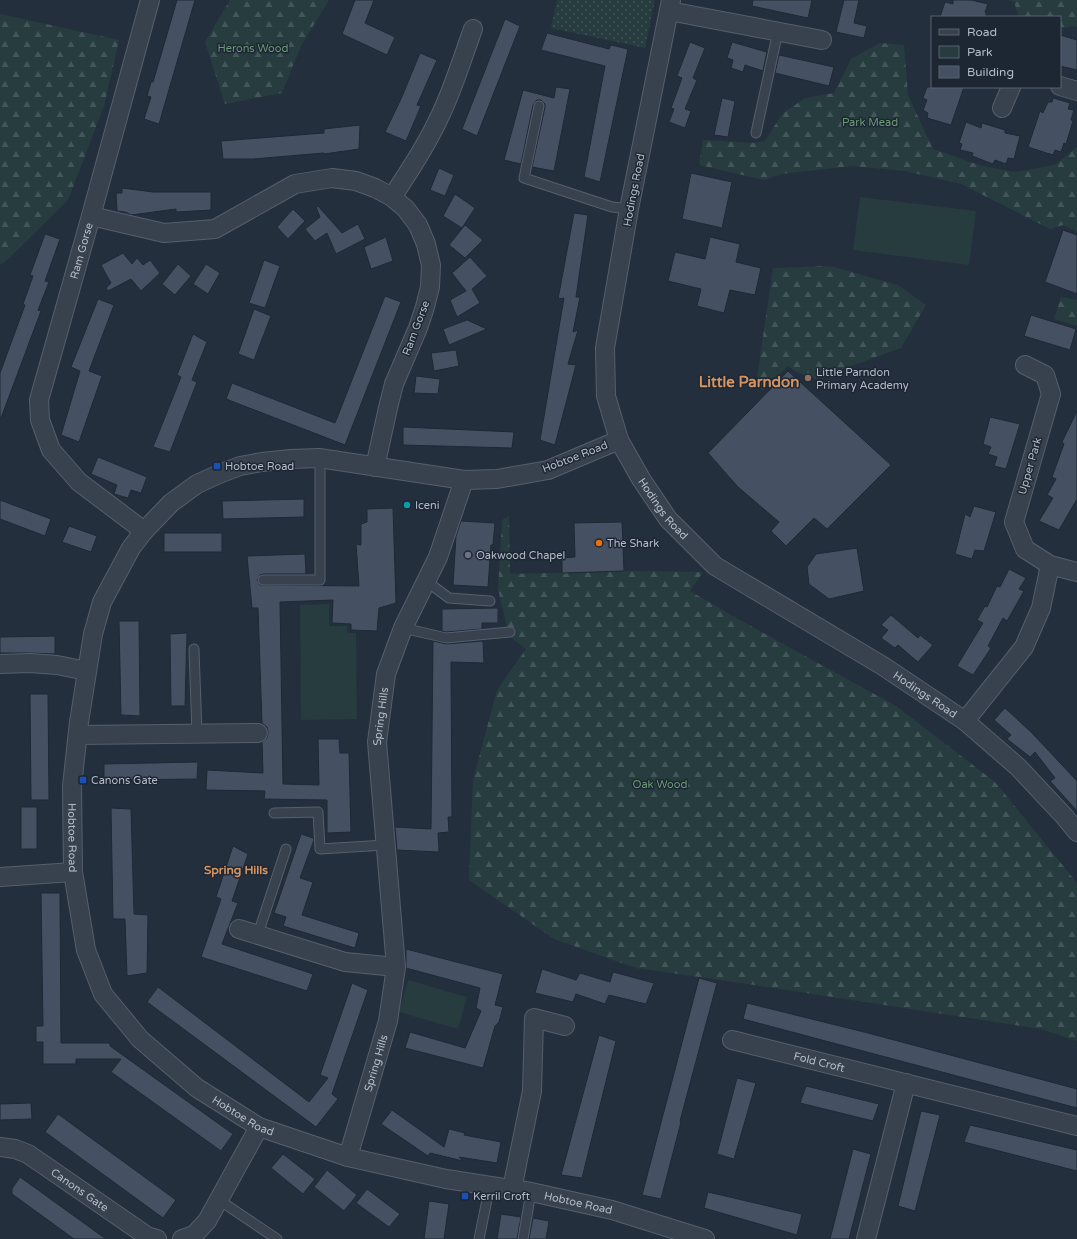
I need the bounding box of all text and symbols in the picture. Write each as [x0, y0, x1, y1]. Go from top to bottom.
legend [931, 16, 1061, 88]
text: Road [967, 25, 997, 39]
park label: Herons Wood [218, 42, 289, 55]
text: Park [967, 45, 993, 59]
text: Building [967, 65, 1014, 79]
park label: Park Mead [842, 116, 898, 129]
street label: Hodings Road [621, 152, 647, 228]
street label: Ram Gorse [67, 221, 95, 280]
street label: Ram Gorse [400, 299, 432, 357]
place label: Little Parndon Primary Academy [816, 366, 909, 392]
district label: Little Parndon [699, 373, 799, 391]
marker: Little Parndon Primary Academy [803, 373, 813, 383]
street label: Upper Park [1016, 436, 1044, 496]
street label: Hobtoe Road [540, 438, 610, 475]
place label: Hobtoe Road [225, 460, 294, 473]
marker: Hobtoe Road [212, 461, 222, 471]
street label: Hodings Road [636, 475, 691, 542]
place label: Iceni [415, 499, 439, 512]
marker: Iceni [402, 500, 412, 510]
place label: The Shark [607, 537, 659, 550]
marker: The Shark [594, 538, 604, 548]
place label: Oakwood Chapel [476, 549, 565, 562]
marker: Oakwood Chapel [463, 550, 473, 560]
street label: Hodings Road [891, 668, 960, 720]
street label: Spring Hills [370, 686, 391, 746]
place label: Canons Gate [91, 774, 158, 787]
marker: Canons Gate [78, 775, 88, 785]
park label: Oak Wood [633, 778, 687, 791]
street label: Hobtoe Road [66, 803, 80, 873]
district label: Spring Hills [204, 863, 268, 878]
street label: Spring Hills [361, 1033, 390, 1093]
street label: Fold Croft [792, 1049, 846, 1074]
street label: Hobtoe Road [210, 1093, 276, 1138]
street label: Canons Gate [49, 1165, 111, 1214]
street label: Hobtoe Road [543, 1189, 614, 1216]
place label: Kerril Croft [473, 1190, 530, 1203]
marker: Kerril Croft [460, 1191, 470, 1201]

